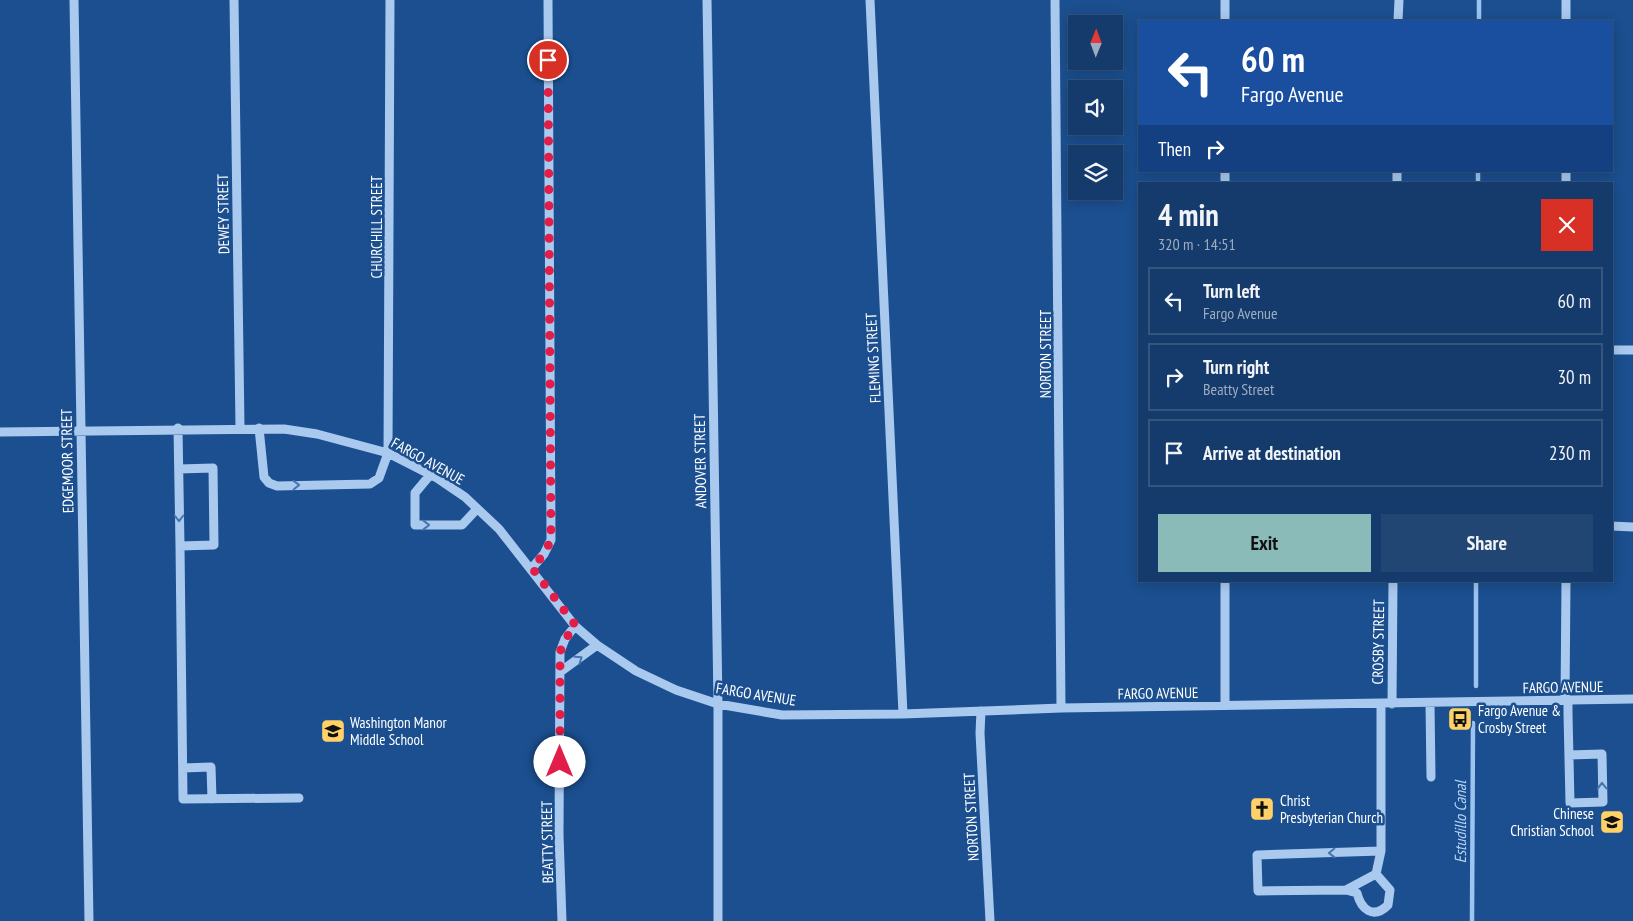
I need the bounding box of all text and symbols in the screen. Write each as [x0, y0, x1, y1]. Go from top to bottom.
north arrow [1068, 15, 1122, 70]
map controls [1068, 15, 1123, 200]
text: 60 m [1241, 36, 1305, 82]
pin [527, 39, 569, 81]
icon: left [1158, 40, 1223, 105]
icon: arrive [534, 46, 562, 74]
button: sound [1068, 80, 1123, 135]
text: Fargo Avenue [1241, 80, 1344, 108]
icon: right [1201, 135, 1229, 163]
text: Then [1158, 137, 1191, 161]
button: layers [1068, 145, 1123, 200]
street label: DEWEY STREET [213, 173, 233, 254]
street label: CHURCHILL STREET [367, 175, 386, 278]
text: 4 min [1158, 195, 1219, 234]
button: close [1541, 199, 1593, 251]
text: 320 m · 14:51 [1158, 234, 1236, 254]
text: Turn left [1203, 279, 1260, 303]
icon: left [1160, 287, 1188, 315]
text: 60 m [1558, 289, 1591, 313]
text: Fargo Avenue [1203, 303, 1278, 323]
street label: NORTON STREET [1036, 310, 1055, 398]
street label: FLEMING STREET [861, 312, 885, 404]
text: Turn right [1203, 355, 1269, 379]
icon: right [1160, 363, 1188, 391]
text: 30 m [1558, 365, 1591, 389]
text: Beatty Street [1203, 379, 1274, 399]
street label: EDGEMOOR STREET [57, 408, 77, 513]
street label: ANDOVER STREET [690, 413, 710, 508]
street label: FARGO AVENUE [388, 433, 468, 489]
icon: arrive [1160, 439, 1188, 467]
text: Arrive at destination [1203, 441, 1341, 465]
text: 230 m [1549, 441, 1591, 465]
one-way arrow [292, 480, 300, 491]
one-way arrow [174, 514, 184, 522]
button: Exit [1158, 514, 1371, 572]
button: Share [1381, 514, 1593, 572]
one-way arrow [423, 520, 431, 530]
street label: CROSBY STREET [1368, 599, 1388, 685]
one-way arrow [573, 656, 582, 665]
street label: FARGO AVENUE [1523, 677, 1603, 697]
street label: FARGO AVENUE [715, 678, 797, 710]
street label: FARGO AVENUE [1118, 683, 1198, 703]
place label: Fargo Avenue & Crosby Street [1478, 701, 1561, 737]
bus stop icon: Fargo Avenue & Crosby Street [1447, 706, 1473, 732]
place label: Washington Manor Middle School [350, 713, 447, 749]
school or university icon: Washington Manor Middle School [320, 718, 346, 744]
position arrow [533, 735, 585, 787]
street label: NORTON STREET [959, 772, 983, 862]
water label: Estudillo Canal [1450, 780, 1470, 863]
one-way arrow [1597, 782, 1608, 790]
place label: Christ Presbyterian Church [1280, 791, 1383, 827]
church icon: Christ Presbyterian Church [1249, 796, 1275, 822]
street label: BEATTY STREET [537, 800, 557, 884]
place label: Chinese Christian School [1510, 804, 1594, 840]
school or university icon: Chinese Christian School [1599, 809, 1625, 835]
one-way arrow [1328, 847, 1336, 858]

